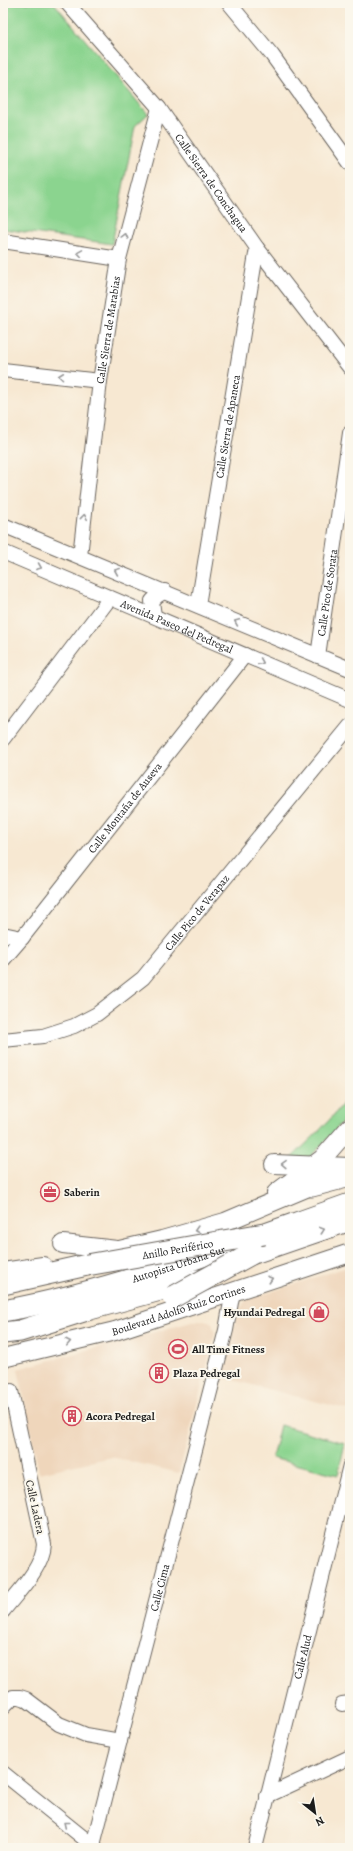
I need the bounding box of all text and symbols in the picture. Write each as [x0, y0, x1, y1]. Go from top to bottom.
street label: Calle Sierra de Conchagua [172, 130, 252, 236]
one-way arrow [120, 233, 129, 240]
one-way arrow [77, 250, 84, 258]
street label: Calle Sierra de Marabias [92, 275, 124, 385]
one-way arrow [58, 372, 64, 381]
street label: Calle Sierra de Apaneca [212, 373, 244, 479]
one-way arrow [79, 514, 88, 520]
street label: Calle Pico de Sorata [313, 547, 341, 637]
one-way arrow [35, 562, 43, 570]
one-way arrow [113, 568, 121, 576]
street label: Avenida Paseo del Pedregal [118, 595, 236, 657]
one-way arrow [233, 618, 240, 626]
one-way arrow [258, 658, 265, 666]
street label: Calle Montaña de Auseva [84, 758, 166, 856]
street label: Calle Pico de Verapaz [161, 871, 233, 954]
one-way arrow [281, 1160, 287, 1169]
office icon: Saberin [39, 1181, 61, 1203]
place label: Saberin [64, 1185, 100, 1200]
one-way arrow [193, 1225, 200, 1234]
one-way arrow [318, 1226, 325, 1235]
street label: Anillo Periférico [140, 1235, 215, 1263]
street label: Autopista Urbana Sur [129, 1241, 227, 1286]
one-way arrow [267, 1275, 274, 1284]
street label: Boulevard Adolfo Ruiz Cortines [110, 1281, 247, 1339]
shop icon: Hyundai Pedregal [308, 1301, 330, 1323]
place label: Hyundai Pedregal [223, 1305, 305, 1320]
one-way arrow [65, 1338, 71, 1346]
sports icon: All Time Fitness [167, 1338, 189, 1360]
place label: All Time Fitness [191, 1342, 265, 1357]
building icon: Plaza Pedregal [148, 1362, 170, 1384]
place label: Plaza Pedregal [173, 1366, 240, 1381]
building icon: Acora Pedregal [61, 1405, 83, 1427]
place label: Acora Pedregal [85, 1409, 155, 1424]
street label: Calle Ladera [22, 1478, 48, 1536]
street label: Calle Cima [146, 1561, 173, 1613]
street label: Calle Alud [290, 1633, 315, 1681]
north arrow [295, 1793, 335, 1833]
text: N [313, 1813, 327, 1830]
one-way arrow [63, 1821, 70, 1828]

